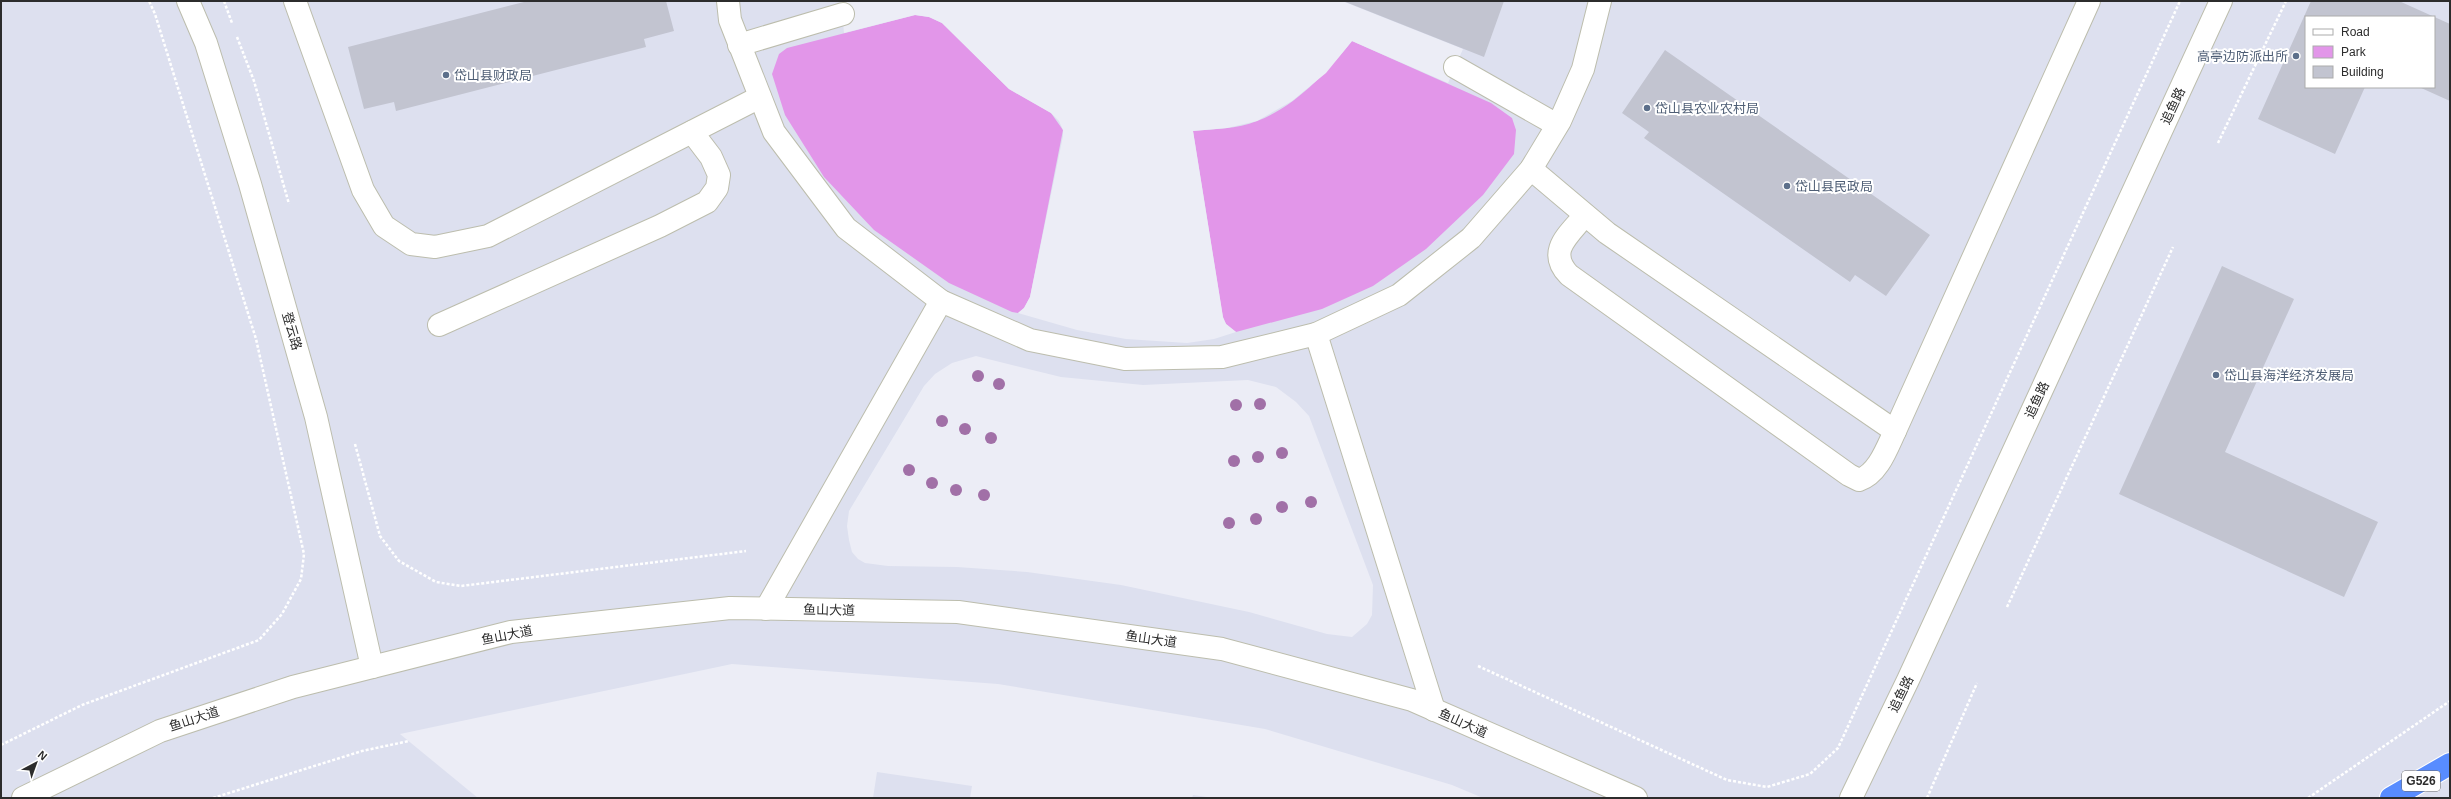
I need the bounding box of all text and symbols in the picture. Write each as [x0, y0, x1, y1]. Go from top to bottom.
legend [2305, 16, 2435, 88]
text: Road [2341, 25, 2370, 39]
text: Park [2341, 45, 2367, 59]
place label: 高亭边防派出所 [2197, 49, 2288, 64]
marker: 高亭边防派出所 [2291, 51, 2301, 61]
text: Building [2341, 65, 2384, 79]
place label: 岱山县财政局 [454, 68, 532, 83]
marker: 岱山县财政局 [441, 70, 451, 80]
street label: 追鱼路 [2158, 85, 2188, 127]
place label: 岱山县农业农村局 [1655, 101, 1759, 116]
marker: 岱山县农业农村局 [1642, 103, 1652, 113]
place label: 岱山县民政局 [1795, 179, 1873, 194]
marker: 岱山县民政局 [1782, 181, 1792, 191]
street label: 登云路 [279, 310, 305, 352]
place label: 岱山县海洋经济发展局 [2224, 368, 2354, 383]
marker: 岱山县海洋经济发展局 [2211, 370, 2221, 380]
street label: 追鱼路 [2022, 379, 2052, 421]
street label: 鱼山大道 [803, 602, 855, 618]
street label: 鱼山大道 [480, 623, 534, 647]
street label: 鱼山大道 [1124, 628, 1178, 650]
street label: 追鱼路 [1886, 673, 1916, 715]
street label: 鱼山大道 [167, 704, 221, 734]
street label: 鱼山大道 [1436, 706, 1490, 740]
north arrow [16, 743, 56, 783]
text: N [36, 748, 50, 763]
road number: G526 [2402, 771, 2440, 791]

